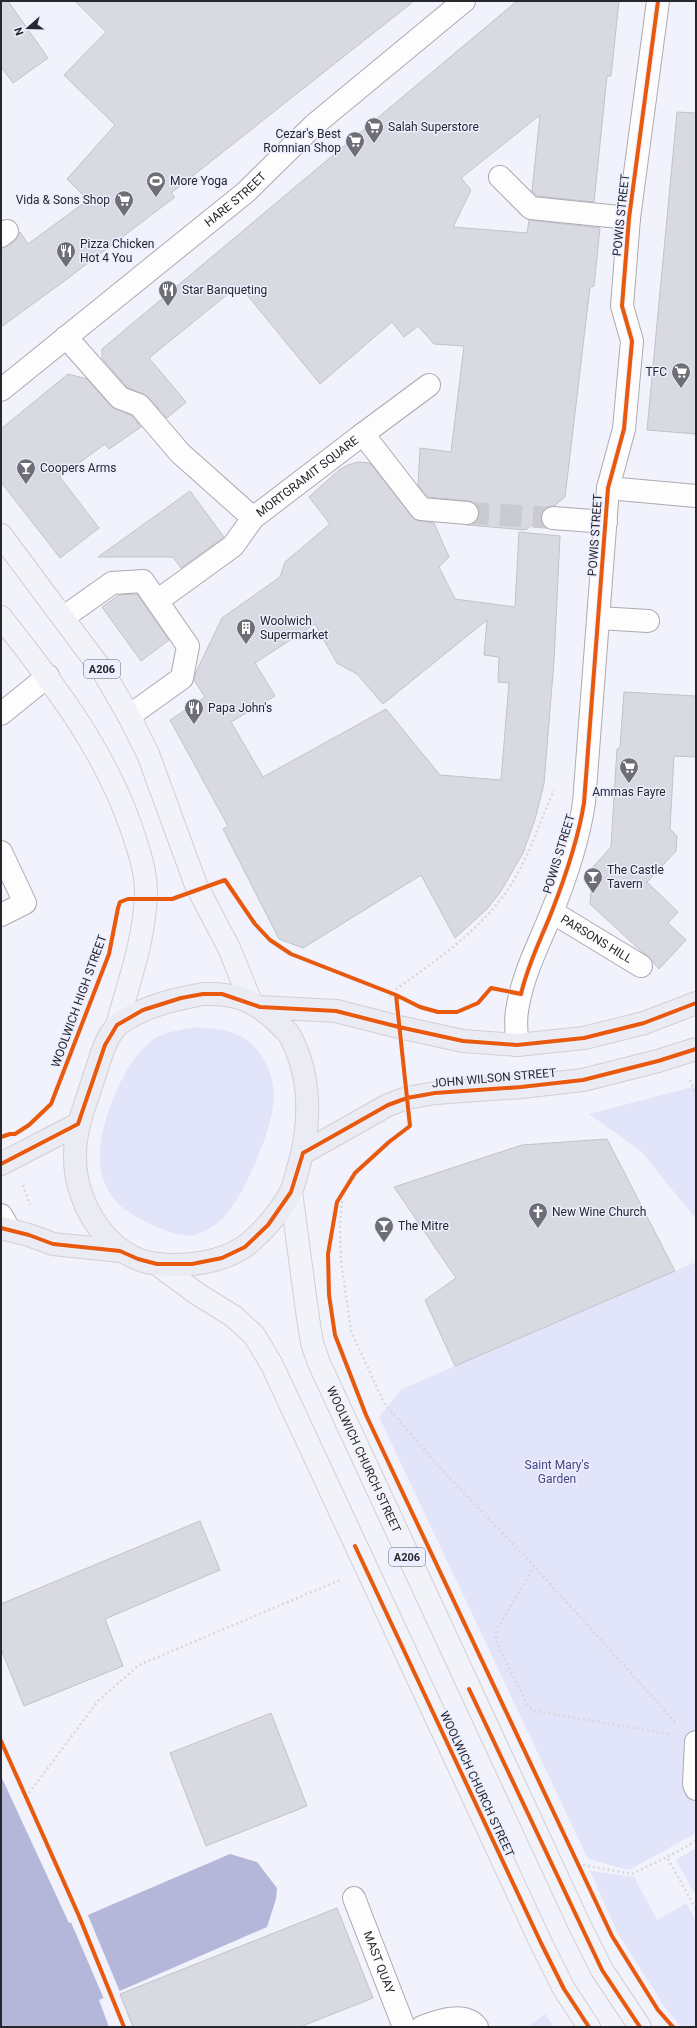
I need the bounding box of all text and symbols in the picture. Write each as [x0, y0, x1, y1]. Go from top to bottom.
north arrow [8, 8, 48, 48]
text: N [12, 25, 27, 37]
supermarket icon: Salah Superstore [363, 116, 385, 144]
place label: Salah Superstore [388, 120, 479, 134]
place label: Cezar's Best Romnian Shop [263, 127, 341, 155]
supermarket icon: Cezar's Best Romnian Shop [344, 130, 366, 158]
street label: HARE STREET [202, 169, 269, 230]
sports icon: More Yoga [145, 170, 167, 198]
street label: POWIS STREET [610, 173, 632, 257]
place label: More Yoga [170, 174, 228, 188]
supermarket icon: Vida & Sons Shop [113, 189, 135, 217]
place label: Vida & Sons Shop [16, 193, 110, 207]
place label: Pizza Chicken Hot 4 You [80, 237, 154, 265]
restaurant icon: Pizza Chicken Hot 4 You [55, 240, 77, 268]
restaurant icon: Star Banqueting [157, 279, 179, 307]
place label: Star Banqueting [182, 283, 267, 297]
supermarket icon: TFC [670, 361, 692, 389]
place label: TFC [645, 365, 667, 379]
street label: MORTGRAMIT SQUARE [254, 433, 361, 520]
bar icon: Coopers Arms [15, 457, 37, 485]
place label: Coopers Arms [40, 461, 116, 475]
street label: POWIS STREET [585, 493, 605, 577]
place label: Woolwich Supermarket [260, 614, 328, 642]
building icon: Woolwich Supermarket [235, 617, 257, 645]
road number: A206 [84, 660, 120, 678]
restaurant icon: Papa John's [183, 697, 205, 725]
place label: Papa John's [208, 701, 272, 715]
supermarket icon: Ammas Fayre [618, 756, 640, 784]
place label: Ammas Fayre [592, 785, 666, 799]
street label: POWIS STREET [540, 813, 578, 895]
place label: The Castle Tavern [607, 863, 664, 891]
bar icon: The Castle Tavern [582, 866, 604, 894]
street label: PARSONS HILL [558, 912, 635, 966]
street label: WOOLWICH HIGH STREET [48, 933, 110, 1069]
street label: JOHN WILSON STREET [431, 1066, 557, 1090]
church icon: New Wine Church [527, 1201, 549, 1229]
place label: New Wine Church [552, 1205, 646, 1219]
bar icon: The Mitre [373, 1215, 395, 1243]
place label: The Mitre [398, 1219, 449, 1233]
street label: WOOLWICH CHURCH STREET [324, 1384, 404, 1535]
park label: Saint Mary's Garden [525, 1458, 589, 1486]
road number: A206 [389, 1548, 425, 1566]
street label: WOOLWICH CHURCH STREET [437, 1709, 517, 1859]
street label: MAST QUAY [361, 1929, 398, 1996]

